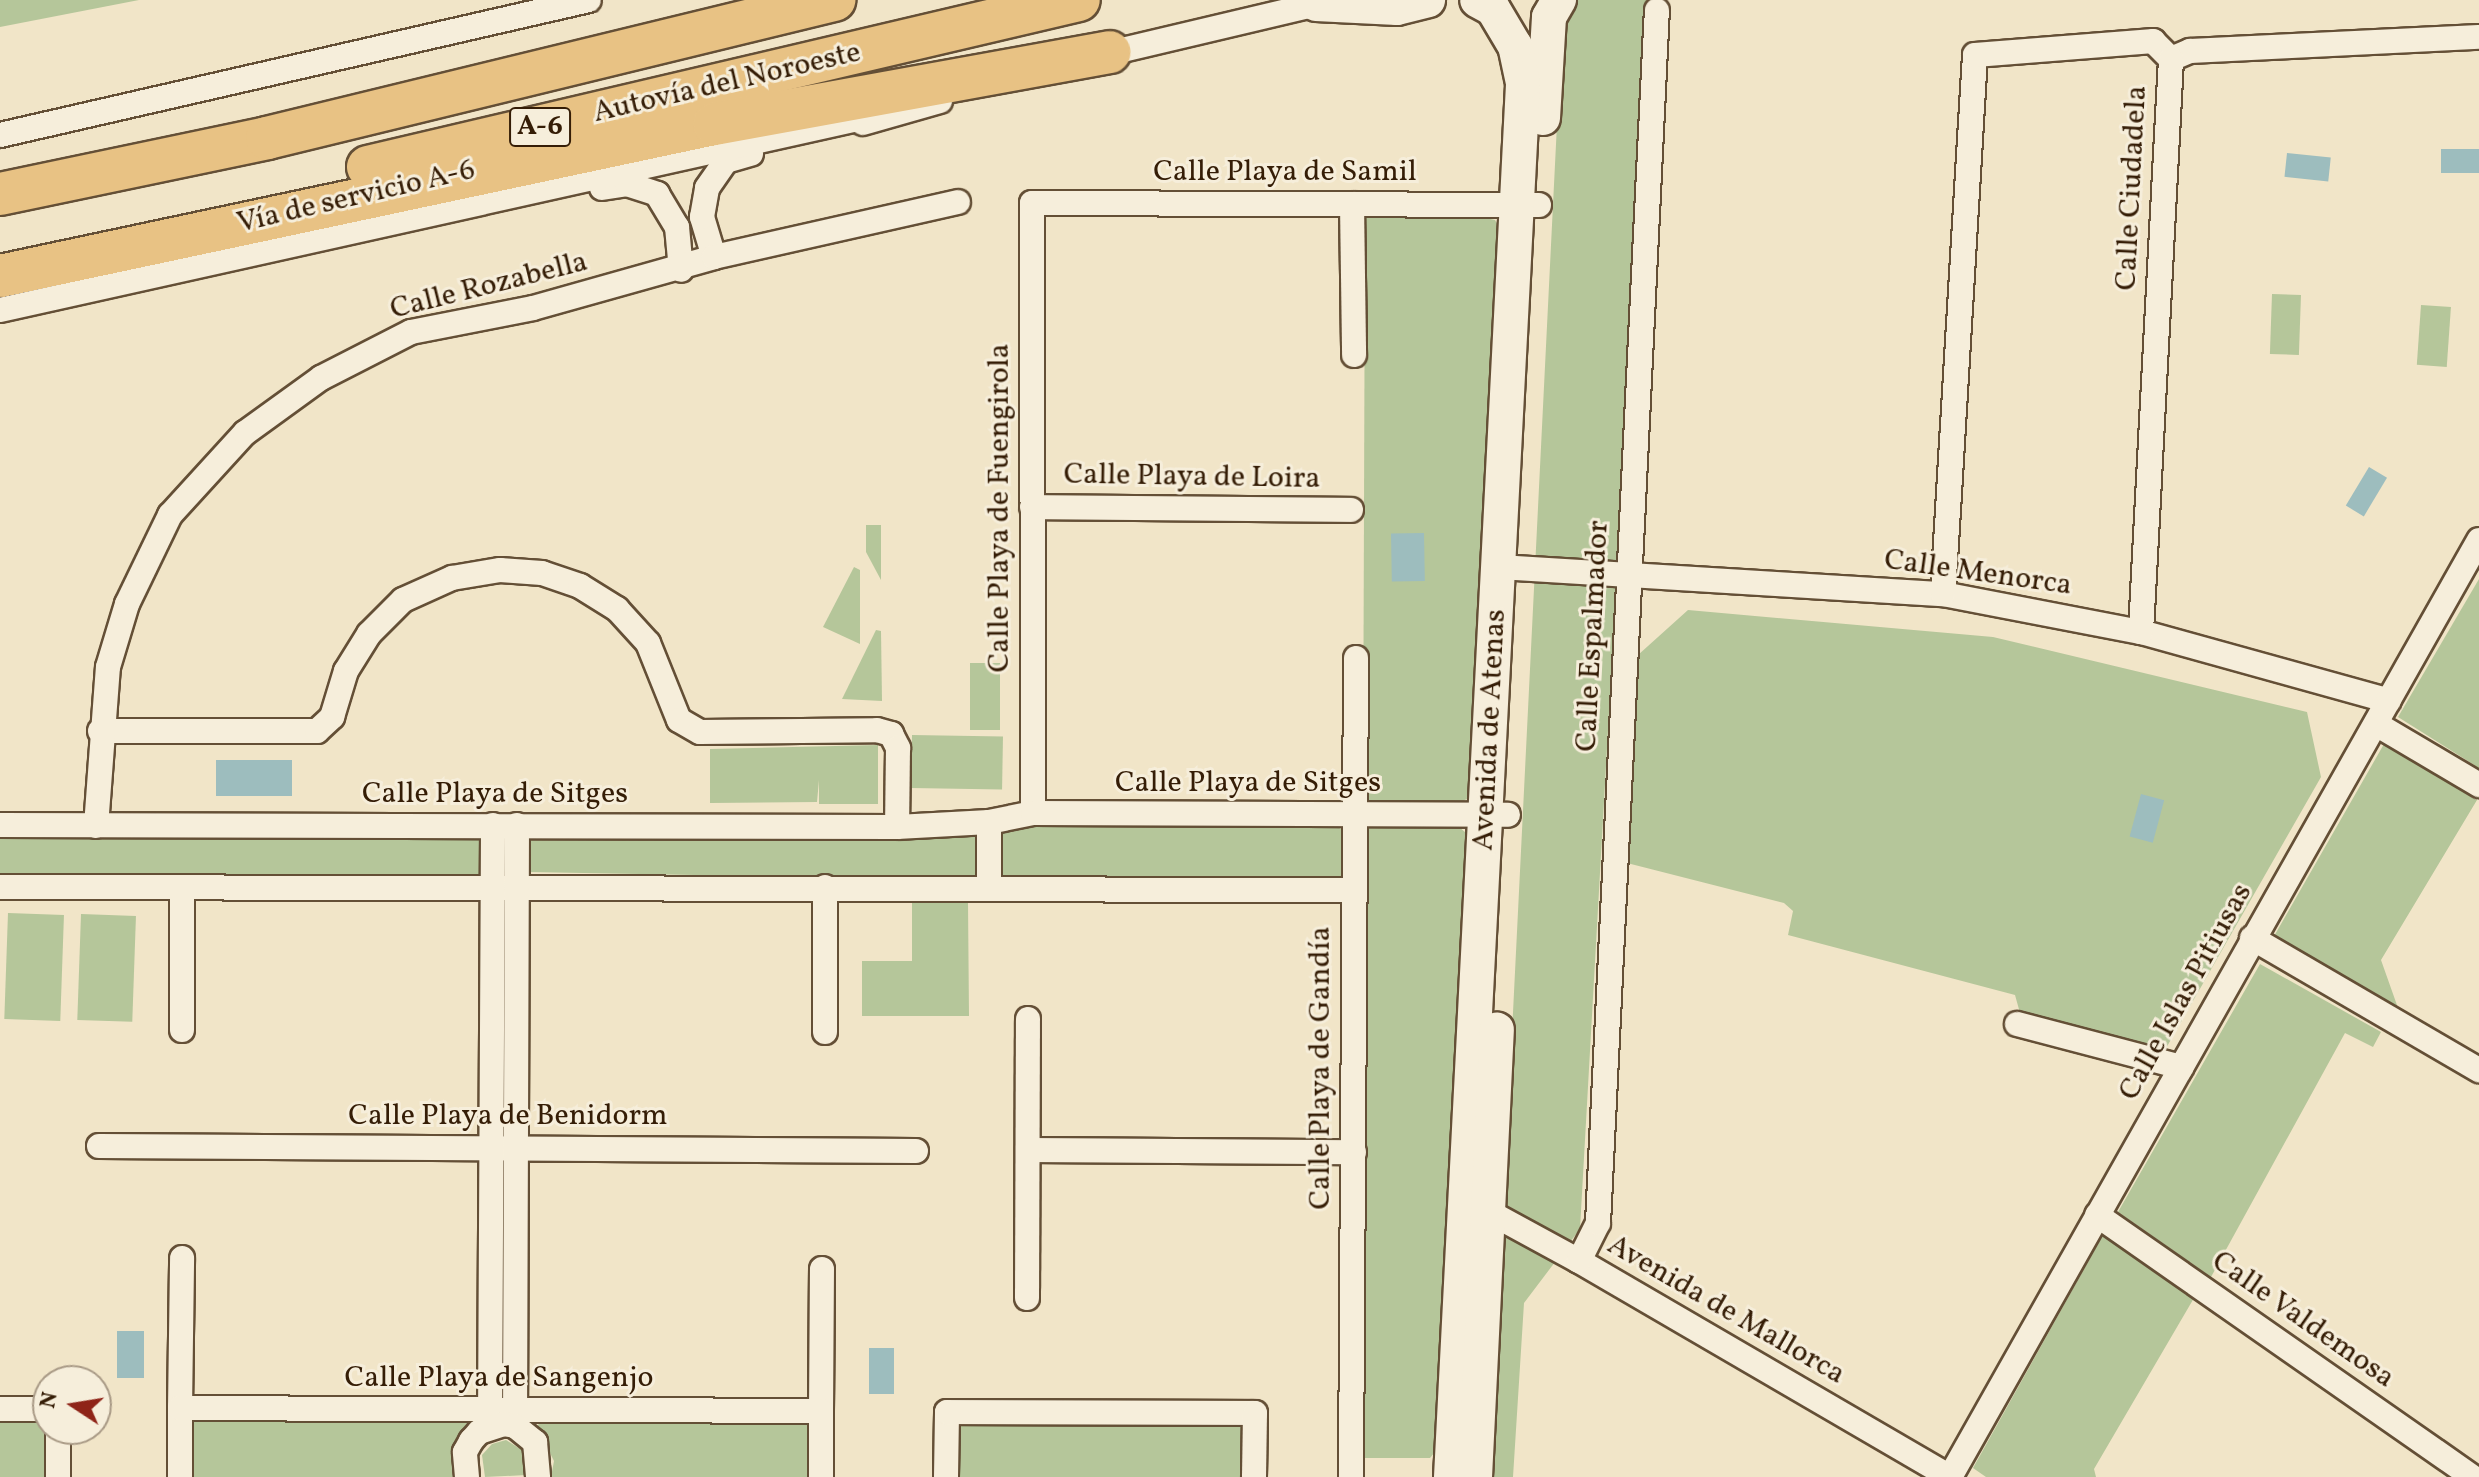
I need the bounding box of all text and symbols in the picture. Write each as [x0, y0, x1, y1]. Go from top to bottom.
street label: Autovía del Noroeste [590, 35, 864, 131]
street label: Calle Ciudadela [2109, 85, 2155, 291]
road number: A-6 [508, 103, 572, 151]
street label: Vía de servicio A-6 [234, 152, 478, 242]
street label: Calle Playa de Samil [1153, 154, 1417, 190]
street label: Calle Rozabella [387, 244, 591, 328]
street label: Calle Playa de Fuengirola [982, 344, 1018, 672]
street label: Calle Playa de Loira [1063, 457, 1321, 497]
street label: Calle Espalmador [1569, 519, 1617, 753]
street label: Calle Menorca [1882, 542, 2074, 604]
street label: Avenida de Atenas [1466, 608, 1514, 852]
street label: Calle Playa de Sitges [1115, 765, 1381, 801]
street label: Calle Playa de Sitges [362, 776, 628, 812]
street label: Calle Islas Pitiusas [2111, 877, 2261, 1107]
street label: Calle Playa de Gandía [1303, 926, 1339, 1210]
street label: Calle Playa de Benidorm [348, 1098, 668, 1134]
street label: Avenida de Mallorca [1601, 1227, 1851, 1393]
street label: Calle Valdemosa [2204, 1243, 2402, 1397]
street label: Calle Playa de Sangenjo [345, 1360, 653, 1396]
north arrow [32, 1365, 112, 1445]
text: N [33, 1389, 67, 1411]

